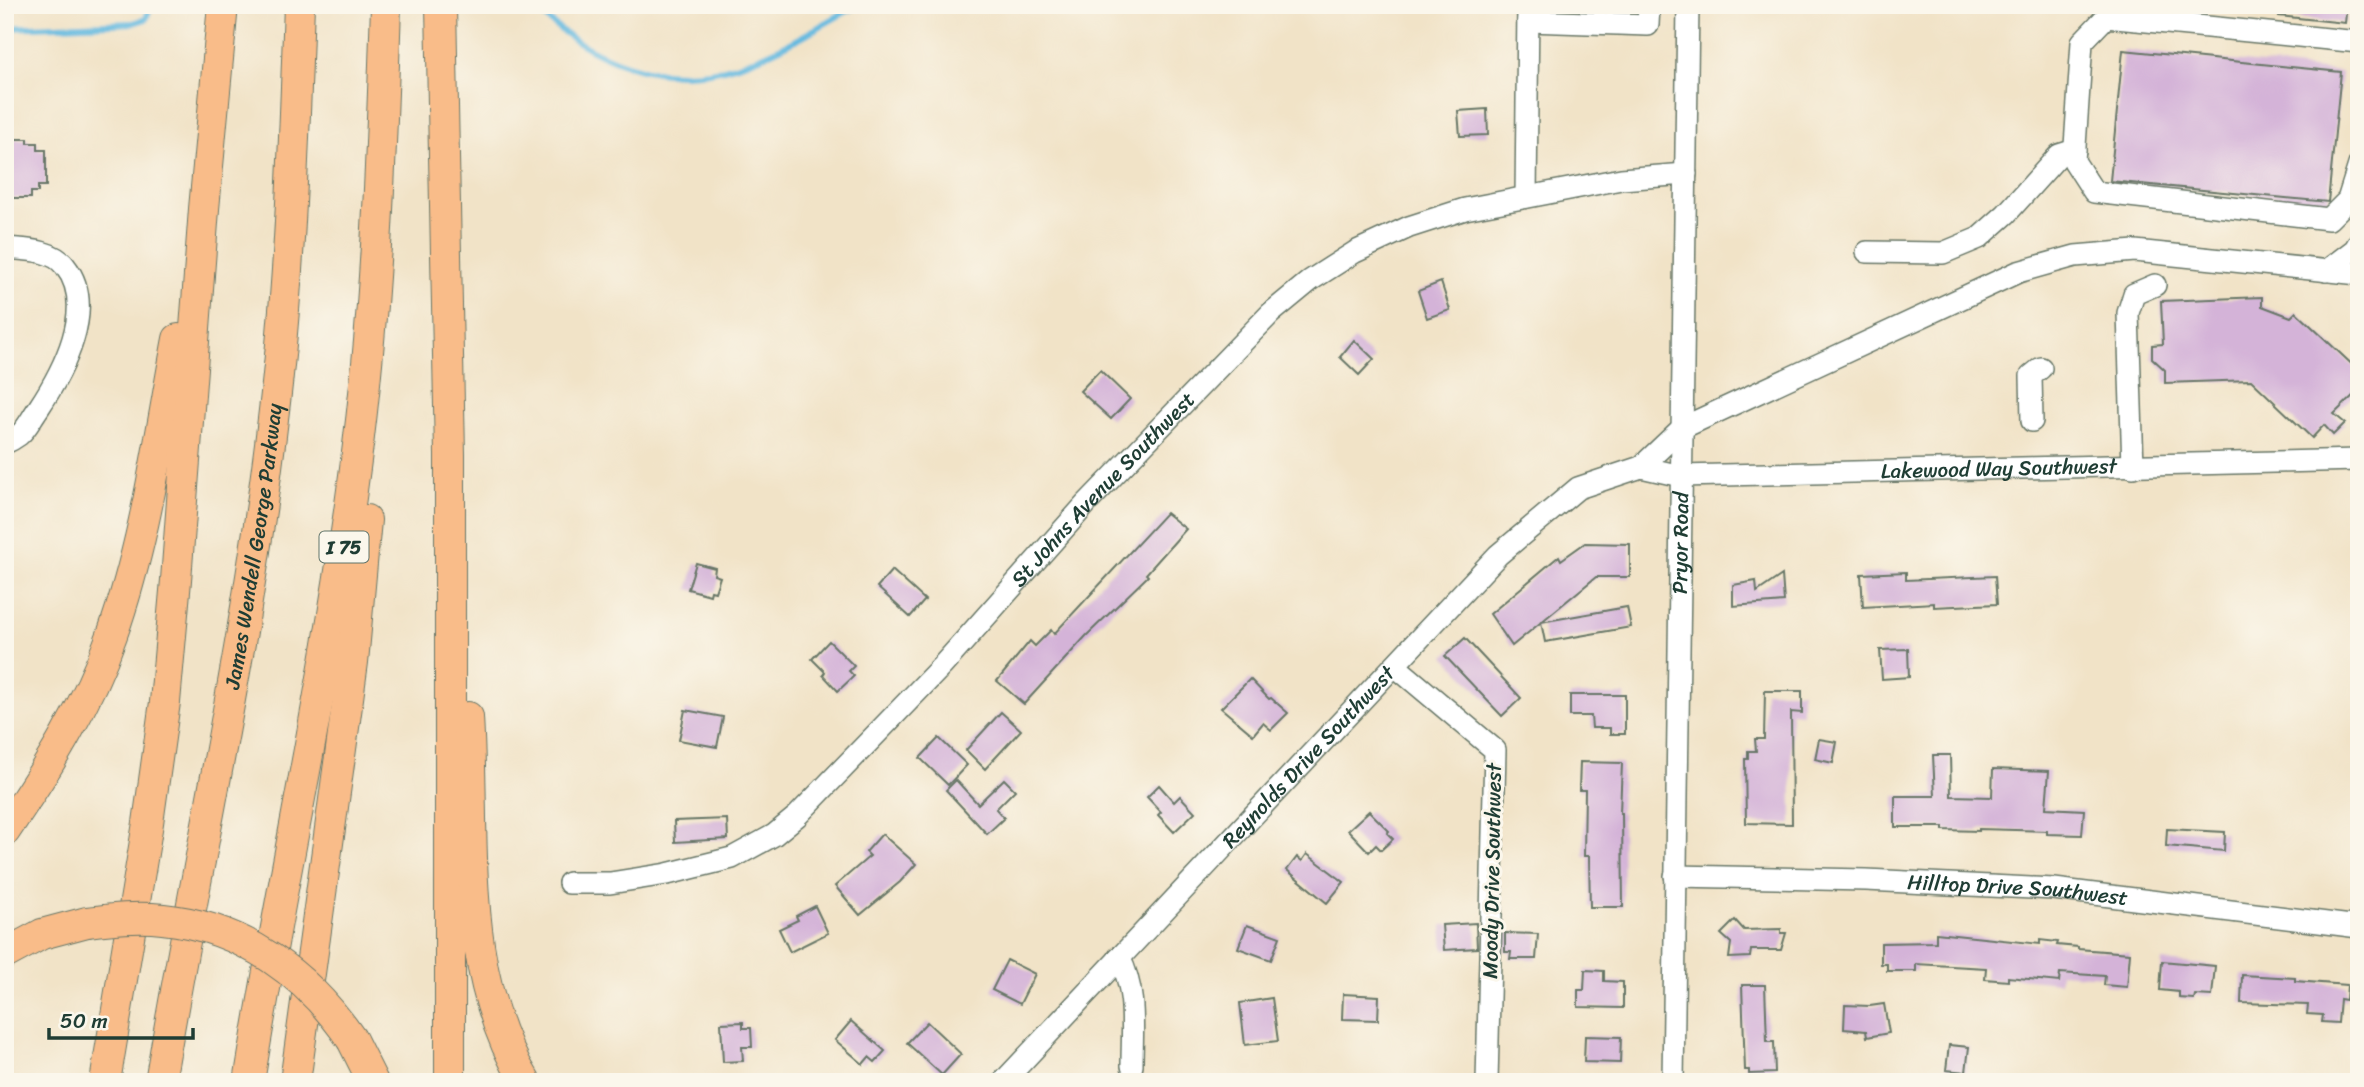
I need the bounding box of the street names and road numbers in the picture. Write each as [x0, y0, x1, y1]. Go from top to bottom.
street label: St Johns Avenue Southwest [1001, 382, 1205, 596]
street label: James Wendell George Parkway [213, 401, 294, 693]
street label: Lakewood Way Southwest [1880, 447, 2119, 490]
street label: Pryor Road [1661, 490, 1700, 594]
road number: I 75 [320, 532, 368, 562]
street label: Reynolds Drive Southwest [1212, 655, 1405, 857]
street label: Moody Drive Southwest [1471, 761, 1513, 979]
street label: Hilltop Drive Southwest [1907, 863, 2130, 917]

